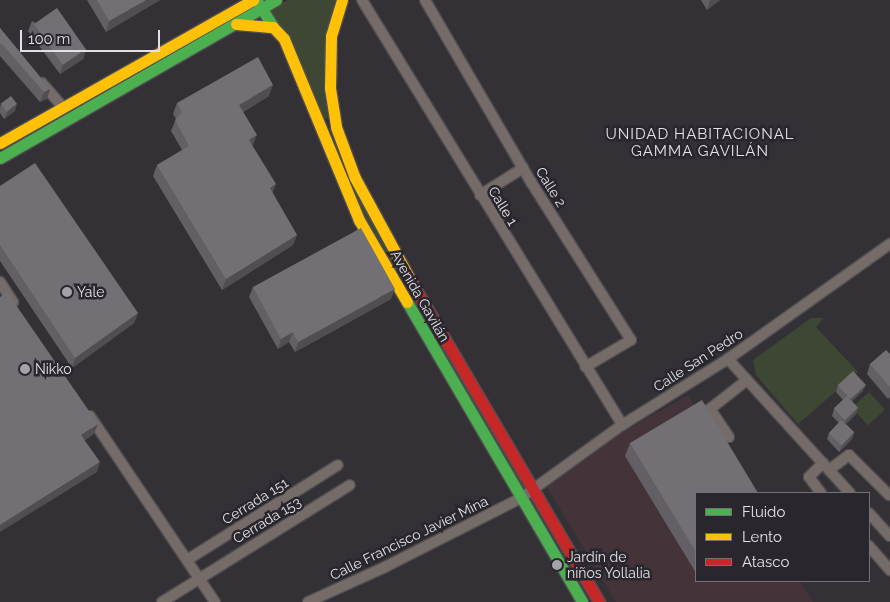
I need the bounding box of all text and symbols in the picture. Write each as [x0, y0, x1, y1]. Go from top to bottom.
scale bar [22, 20, 162, 52]
text: 100 m [28, 30, 70, 48]
district label: UNIDAD HABITACIONAL GAMMA GAVILÁN [603, 125, 797, 160]
street label: Calle 2 [532, 164, 570, 210]
street label: Calle 1 [485, 183, 521, 229]
street label: Avenida Gavilán [387, 247, 453, 345]
place label: Yale [77, 284, 105, 300]
marker: Yale [61, 286, 73, 298]
street label: Calle San Pedro [650, 325, 746, 395]
place label: Nikko [35, 361, 72, 377]
marker: Nikko [19, 363, 31, 375]
street label: Cerrada 151 [219, 474, 291, 528]
street label: Calle Francisco Javier Mina [327, 492, 491, 584]
legend [695, 492, 870, 582]
street label: Cerrada 153 [230, 493, 304, 547]
text: Fluido [742, 503, 785, 521]
text: Lento [742, 528, 782, 546]
place label: Jardín de niños Yollalia [567, 549, 651, 582]
text: Atasco [742, 553, 789, 571]
marker: Jardín de niños Yollalia [551, 559, 563, 571]

